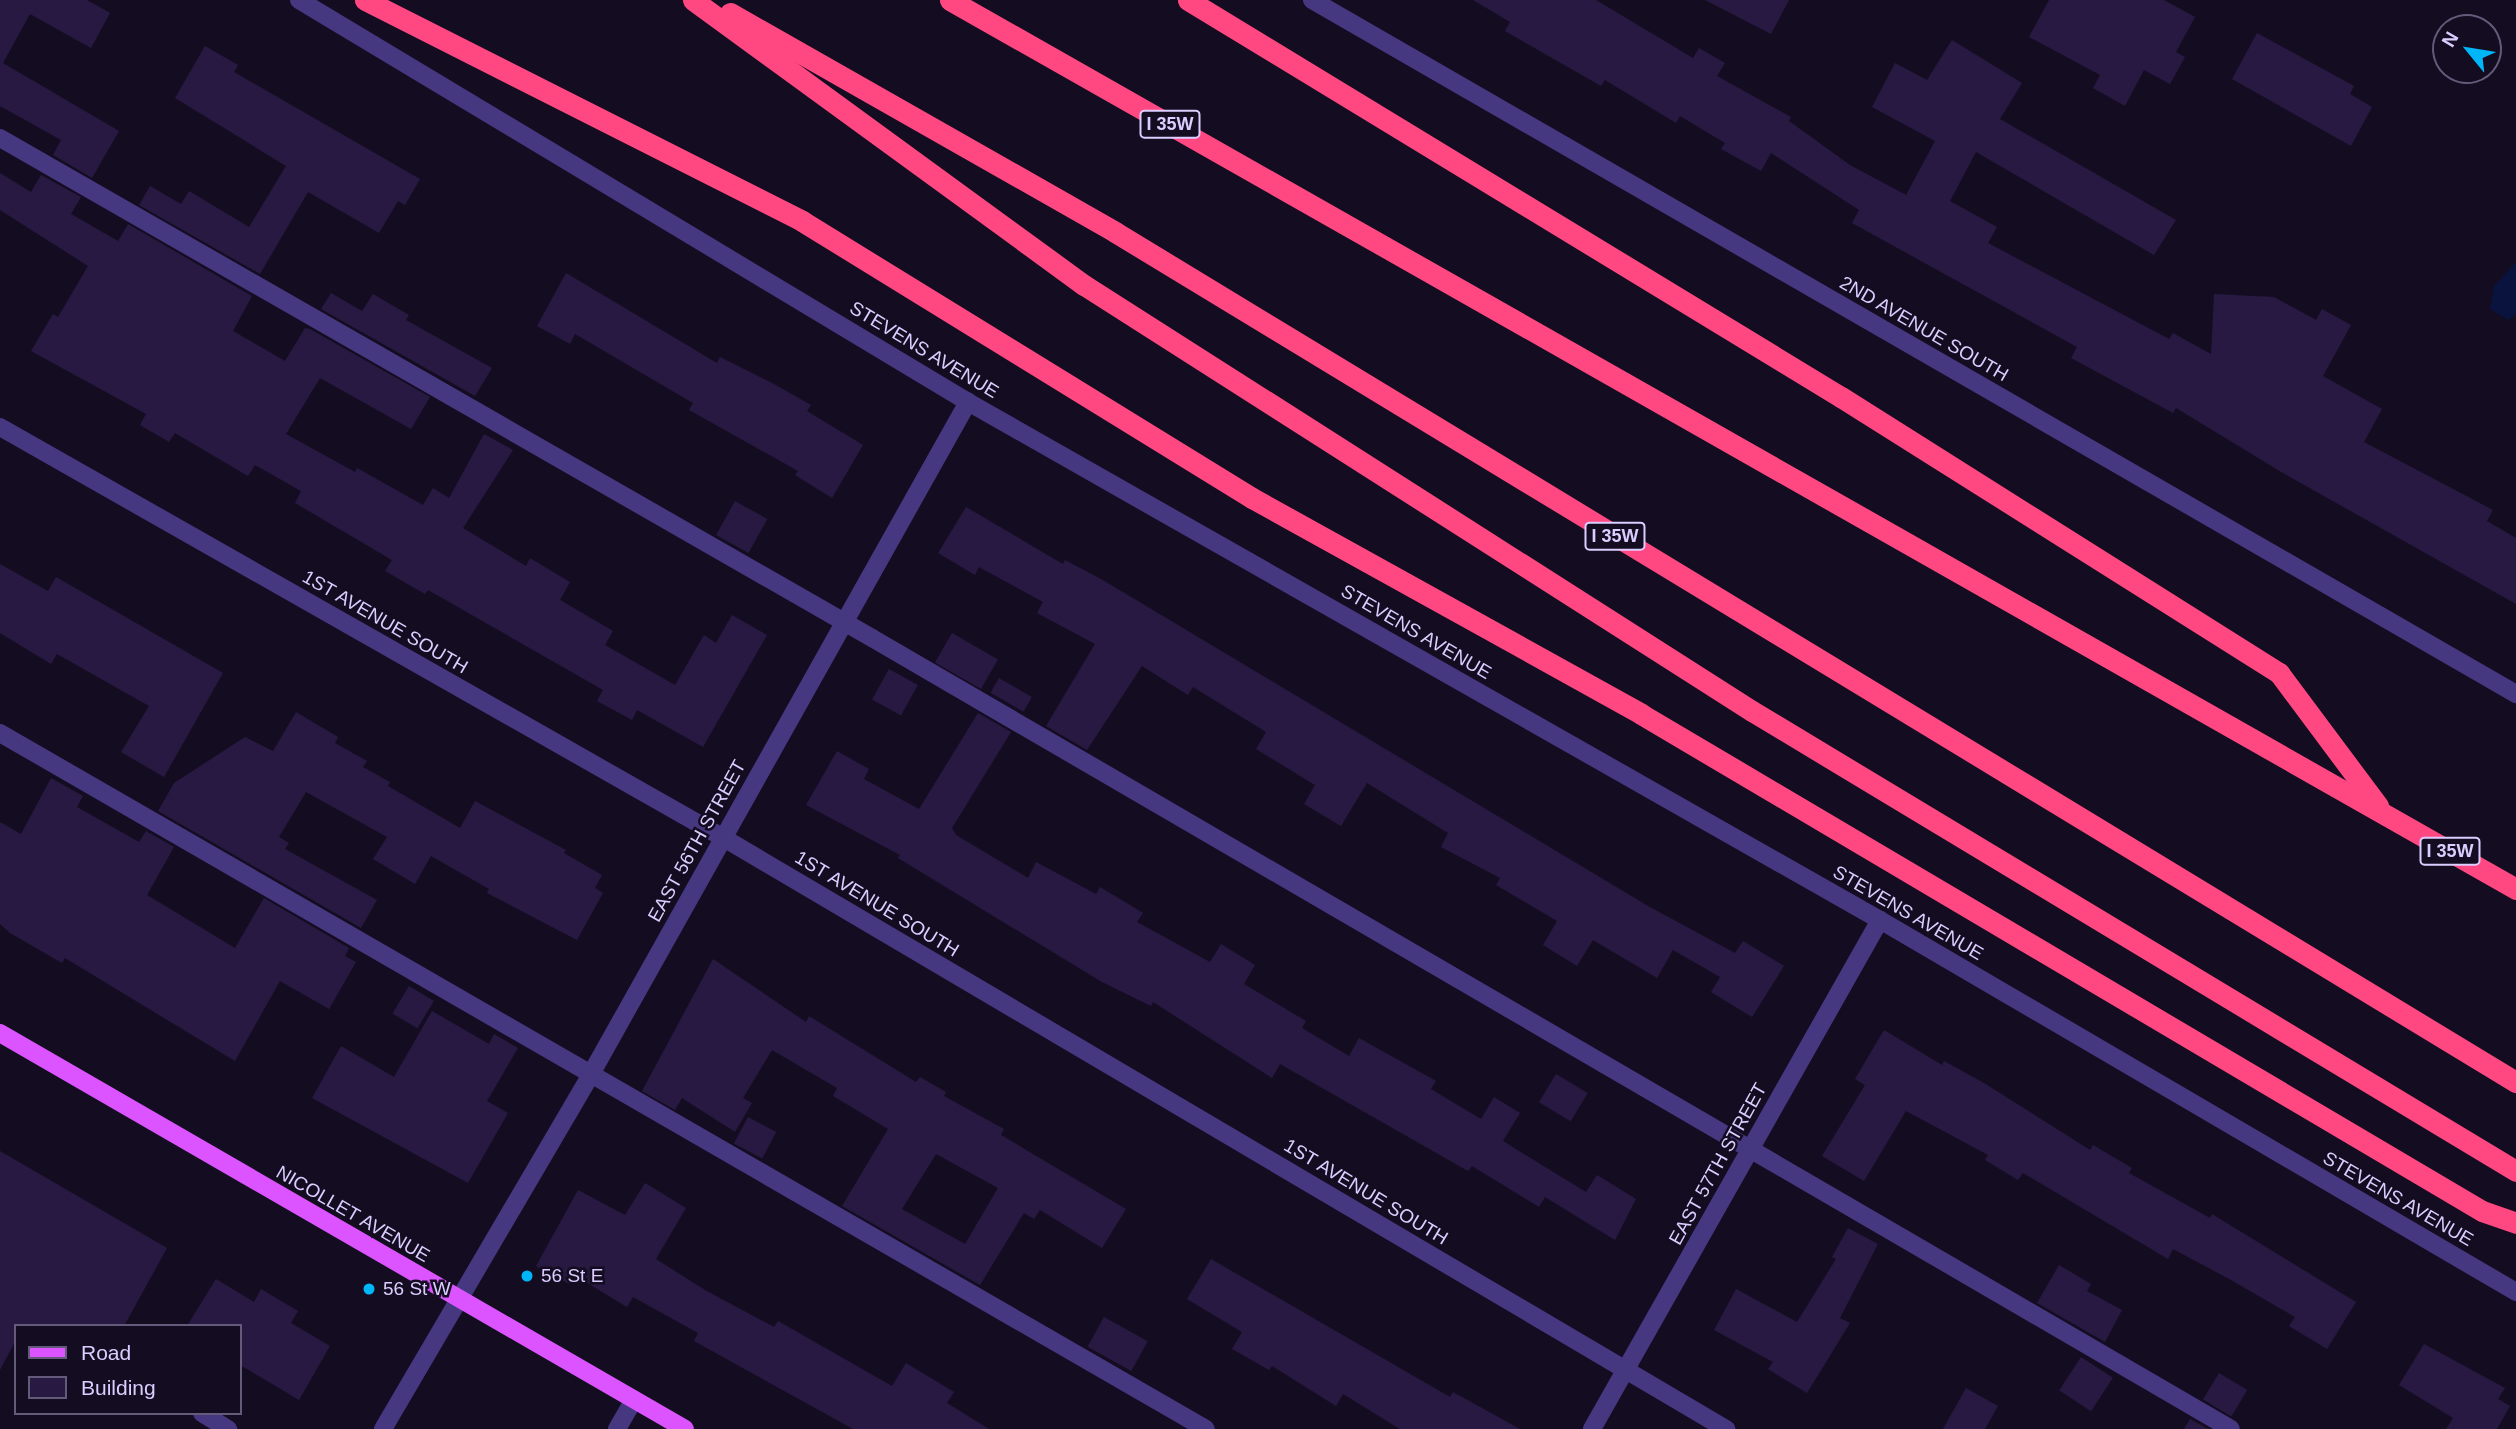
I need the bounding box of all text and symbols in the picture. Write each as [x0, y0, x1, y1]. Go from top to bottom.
north arrow [2432, 14, 2502, 84]
text: N [2438, 28, 2463, 50]
road number: I 35W [1138, 110, 1202, 139]
street label: 2ND AVENUE SOUTH [1835, 271, 2013, 387]
street label: STEVENS AVENUE [845, 296, 1003, 404]
road number: I 35W [1584, 522, 1646, 550]
street label: 1ST AVENUE SOUTH [298, 565, 472, 679]
street label: STEVENS AVENUE [1336, 579, 1496, 685]
street label: EAST 56TH STREET [643, 756, 751, 926]
road number: I 35W [2418, 836, 2482, 866]
street label: 1ST AVENUE SOUTH [790, 846, 964, 962]
street label: STEVENS AVENUE [1828, 860, 1988, 966]
street label: EAST 57TH STREET [1664, 1079, 1772, 1249]
street label: 1ST AVENUE SOUTH [1279, 1134, 1453, 1250]
street label: STEVENS AVENUE [2318, 1146, 2478, 1252]
street label: NICOLLET AVENUE [272, 1160, 434, 1268]
place label: 56 St E [541, 1265, 603, 1287]
marker: 56 St E [519, 1268, 535, 1284]
place label: 56 St W [383, 1278, 451, 1300]
marker: 56 St W [361, 1281, 377, 1297]
legend [14, 1324, 242, 1415]
text: Road [81, 1341, 131, 1364]
text: Building [81, 1376, 156, 1399]

